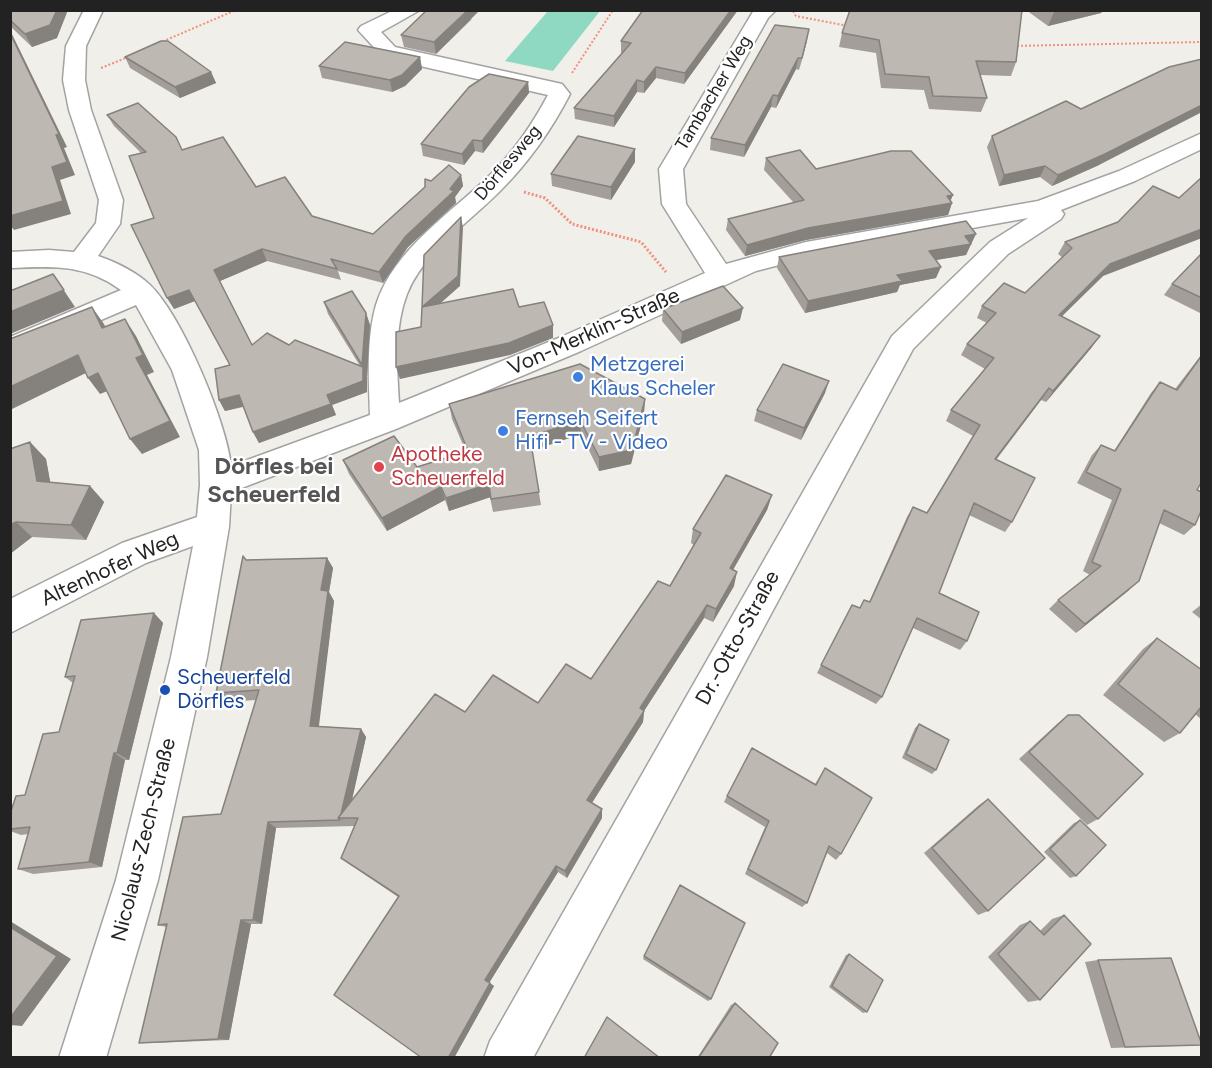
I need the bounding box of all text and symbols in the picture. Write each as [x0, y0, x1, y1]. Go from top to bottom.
street label: Tambacher Weg [671, 32, 757, 154]
street label: Dörflesweg [470, 121, 546, 205]
street label: Von-Merklin-Straße [504, 283, 684, 381]
place label: Metzgerei Klaus Scheler [590, 352, 715, 402]
marker: Metzgerei Klaus Scheler [571, 370, 585, 384]
place label: Fernseh Seifert Hifi - TV - Video [515, 406, 668, 456]
marker: Fernseh Seifert Hifi - TV - Video [496, 424, 510, 438]
place label: Apotheke Scheuerfeld [391, 442, 505, 492]
district label: Dörfles bei Scheuerfeld [207, 453, 341, 509]
marker: Apotheke Scheuerfeld [372, 460, 386, 474]
street label: Altenhofer Weg [37, 526, 183, 612]
street label: Dr.-Otto-Straße [691, 566, 785, 710]
place label: Scheuerfeld Dörfles [177, 665, 291, 715]
marker: Scheuerfeld Dörfles [158, 683, 172, 697]
street label: Nicolaus-Zech-Straße [106, 736, 182, 944]

